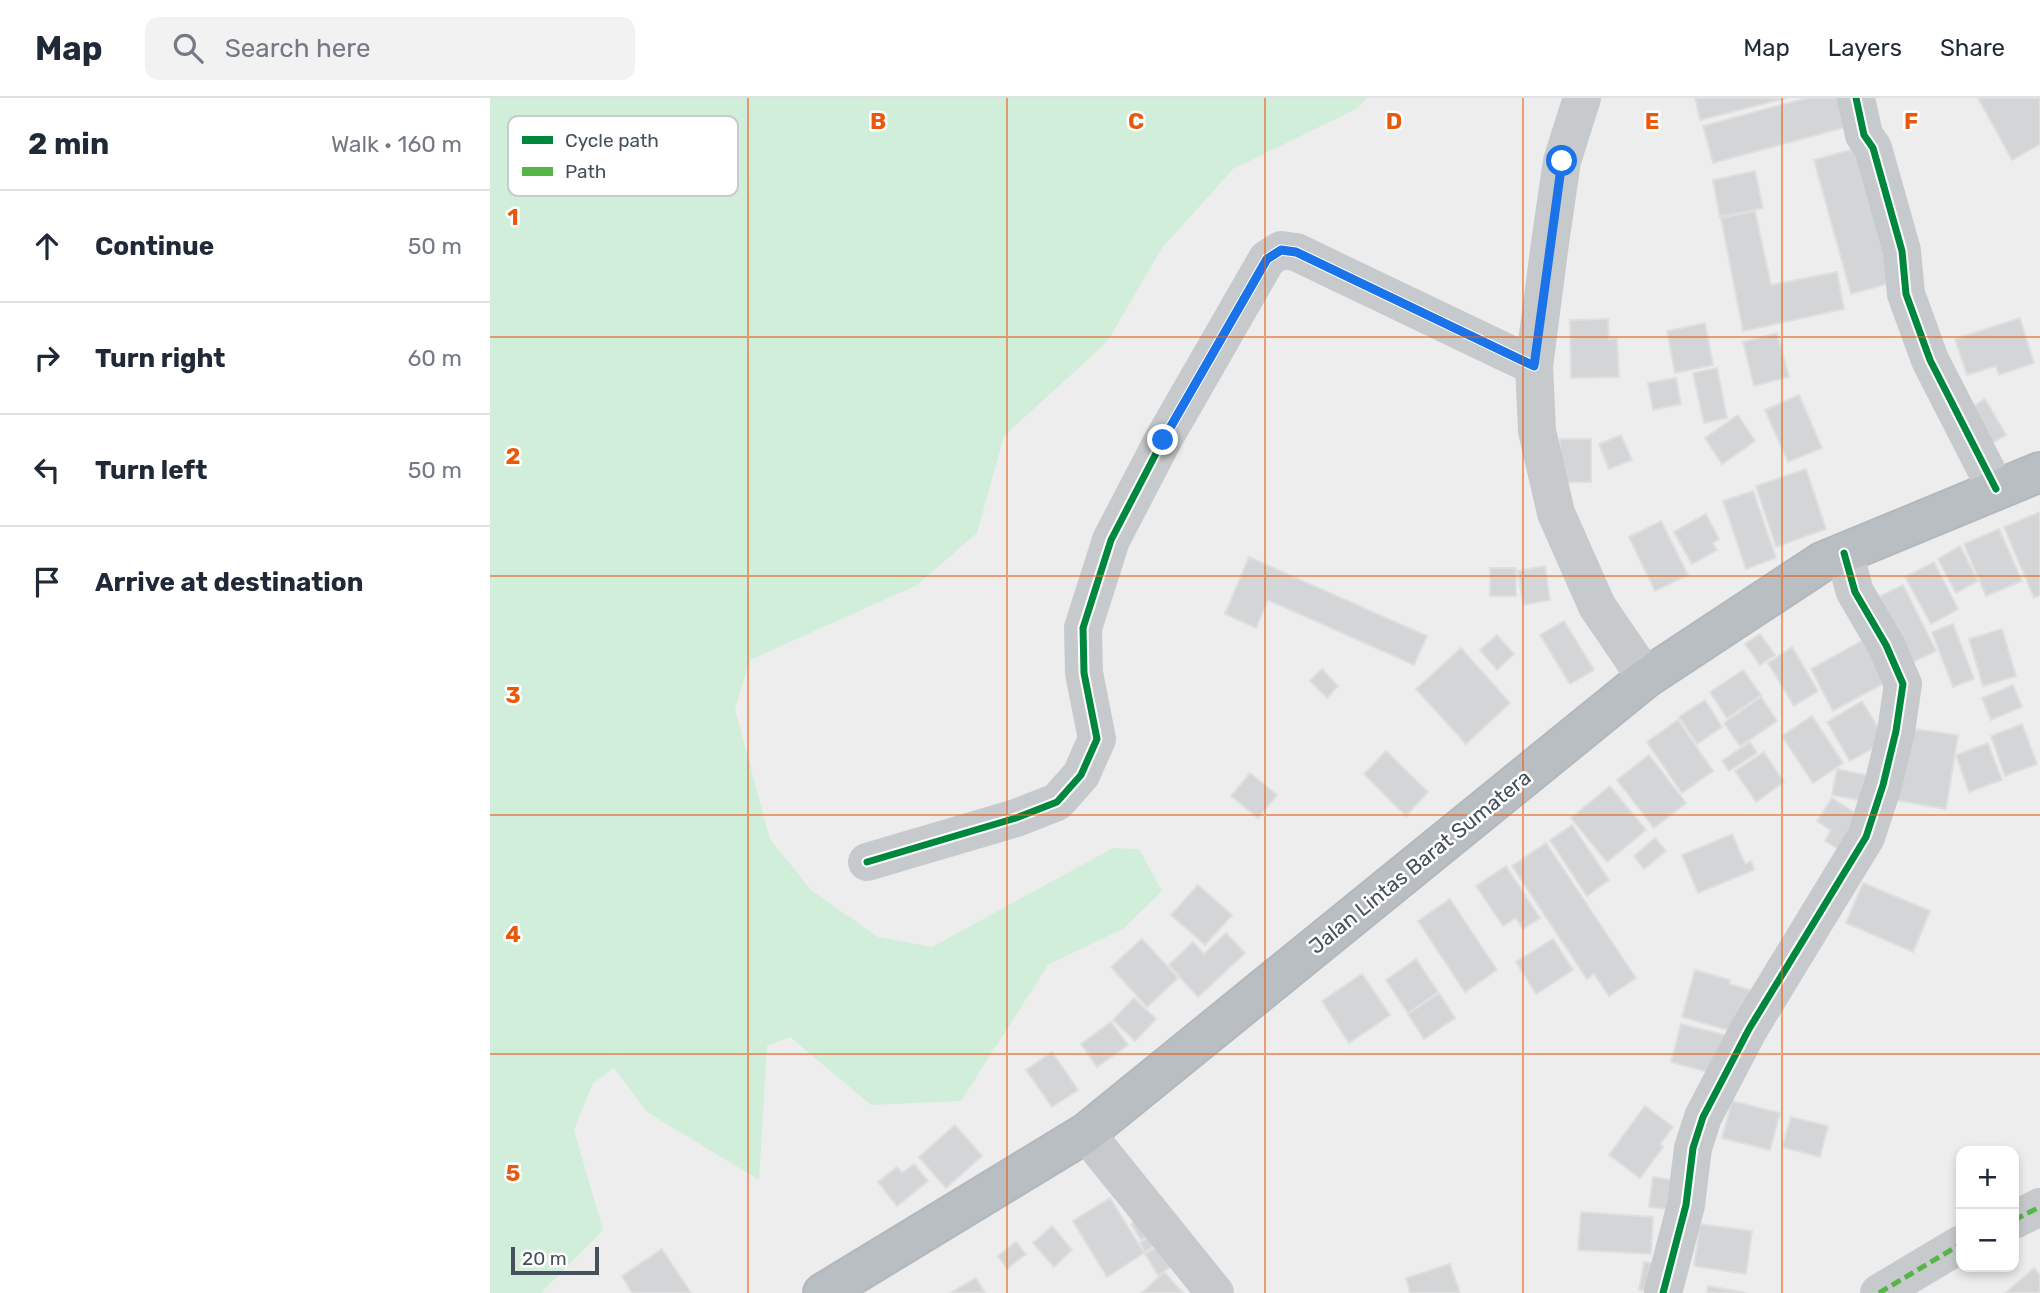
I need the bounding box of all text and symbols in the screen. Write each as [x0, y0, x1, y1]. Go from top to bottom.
search box [145, 17, 635, 80]
text: Map [35, 29, 103, 68]
icon: search [169, 29, 207, 67]
text: Search here [225, 33, 370, 64]
text: Map [1743, 34, 1790, 62]
text: Layers [1828, 34, 1902, 62]
text: Share [1940, 34, 2005, 62]
text: B [870, 107, 886, 135]
text: C [1128, 107, 1144, 135]
text: D [1386, 107, 1402, 135]
text: E [1645, 107, 1659, 135]
text: F [1904, 107, 1918, 135]
legend [508, 116, 738, 196]
text: 2 min [28, 126, 109, 162]
text: Cycle path [565, 129, 659, 152]
text: Walk · 160 m [331, 130, 462, 158]
route start [1546, 145, 1577, 176]
text: Path [565, 160, 606, 183]
text: 1 [507, 203, 519, 231]
icon: ahead [28, 227, 66, 265]
text: Continue [95, 231, 214, 262]
text: 50 m [408, 232, 462, 260]
icon: right [28, 339, 66, 377]
text: Turn right [95, 343, 225, 374]
text: 60 m [407, 344, 462, 372]
route end [1147, 424, 1178, 455]
text: 2 [506, 442, 520, 470]
icon: left [28, 451, 66, 489]
text: Turn left [95, 455, 207, 486]
text: 50 m [408, 456, 462, 484]
icon: arrive [28, 563, 66, 601]
text: Arrive at destination [95, 567, 363, 598]
text: 3 [505, 681, 521, 709]
street label: Jalan Lintas Barat Sumatera [1304, 764, 1536, 959]
text: 4 [505, 920, 521, 948]
map controls [1956, 1146, 2019, 1272]
button: + [1956, 1146, 2019, 1209]
text: 5 [506, 1159, 521, 1187]
button: − [1956, 1209, 2019, 1272]
scale bar [511, 1244, 598, 1276]
text: 20 m [522, 1247, 567, 1270]

